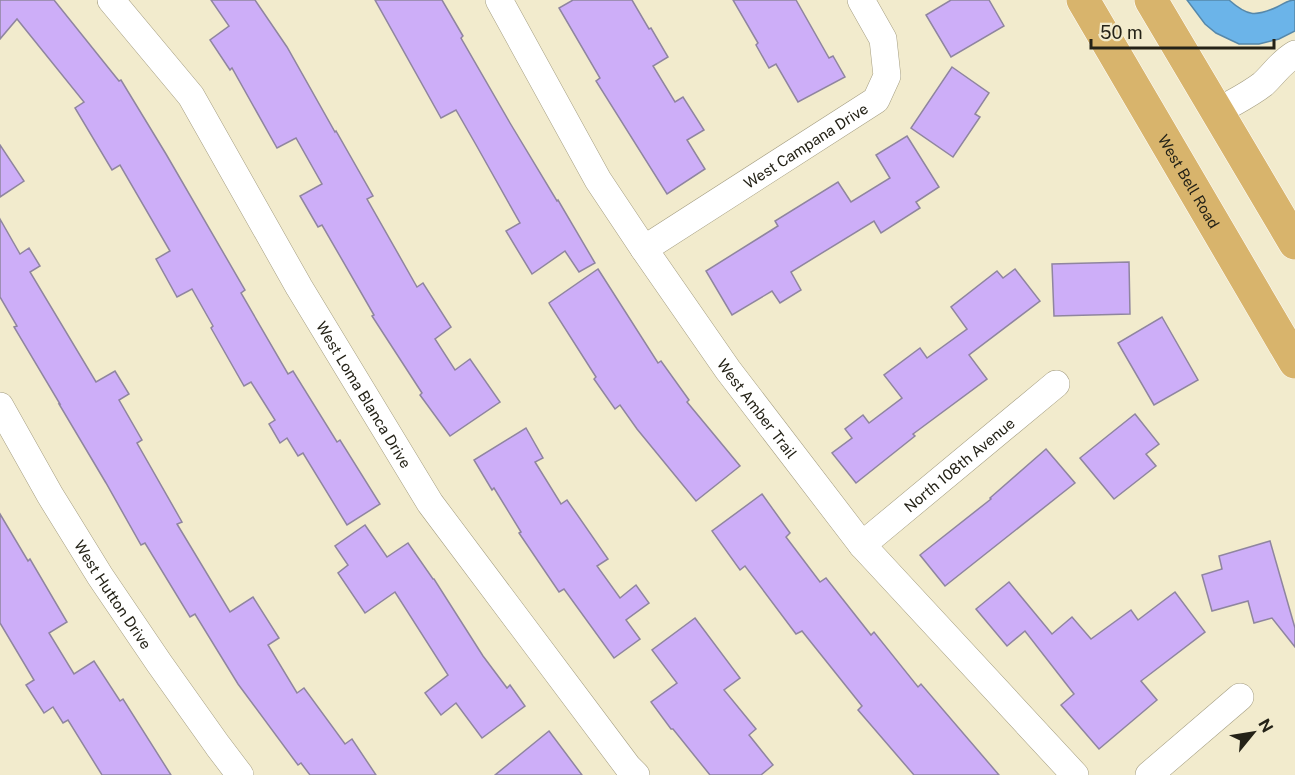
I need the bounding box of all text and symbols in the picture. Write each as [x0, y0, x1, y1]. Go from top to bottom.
scale bar [1091, 12, 1274, 50]
text: 50 m [1100, 22, 1143, 43]
street label: West Campana Drive [740, 99, 871, 191]
street label: West Bell Road [1155, 131, 1223, 231]
street label: West Loma Blanca Drive [313, 318, 415, 471]
street label: West Amber Trail [714, 355, 801, 461]
street label: North 108th Avenue [900, 414, 1018, 515]
street label: West Hutton Drive [71, 537, 155, 652]
north arrow [1223, 703, 1283, 763]
text: N [1254, 716, 1277, 736]

